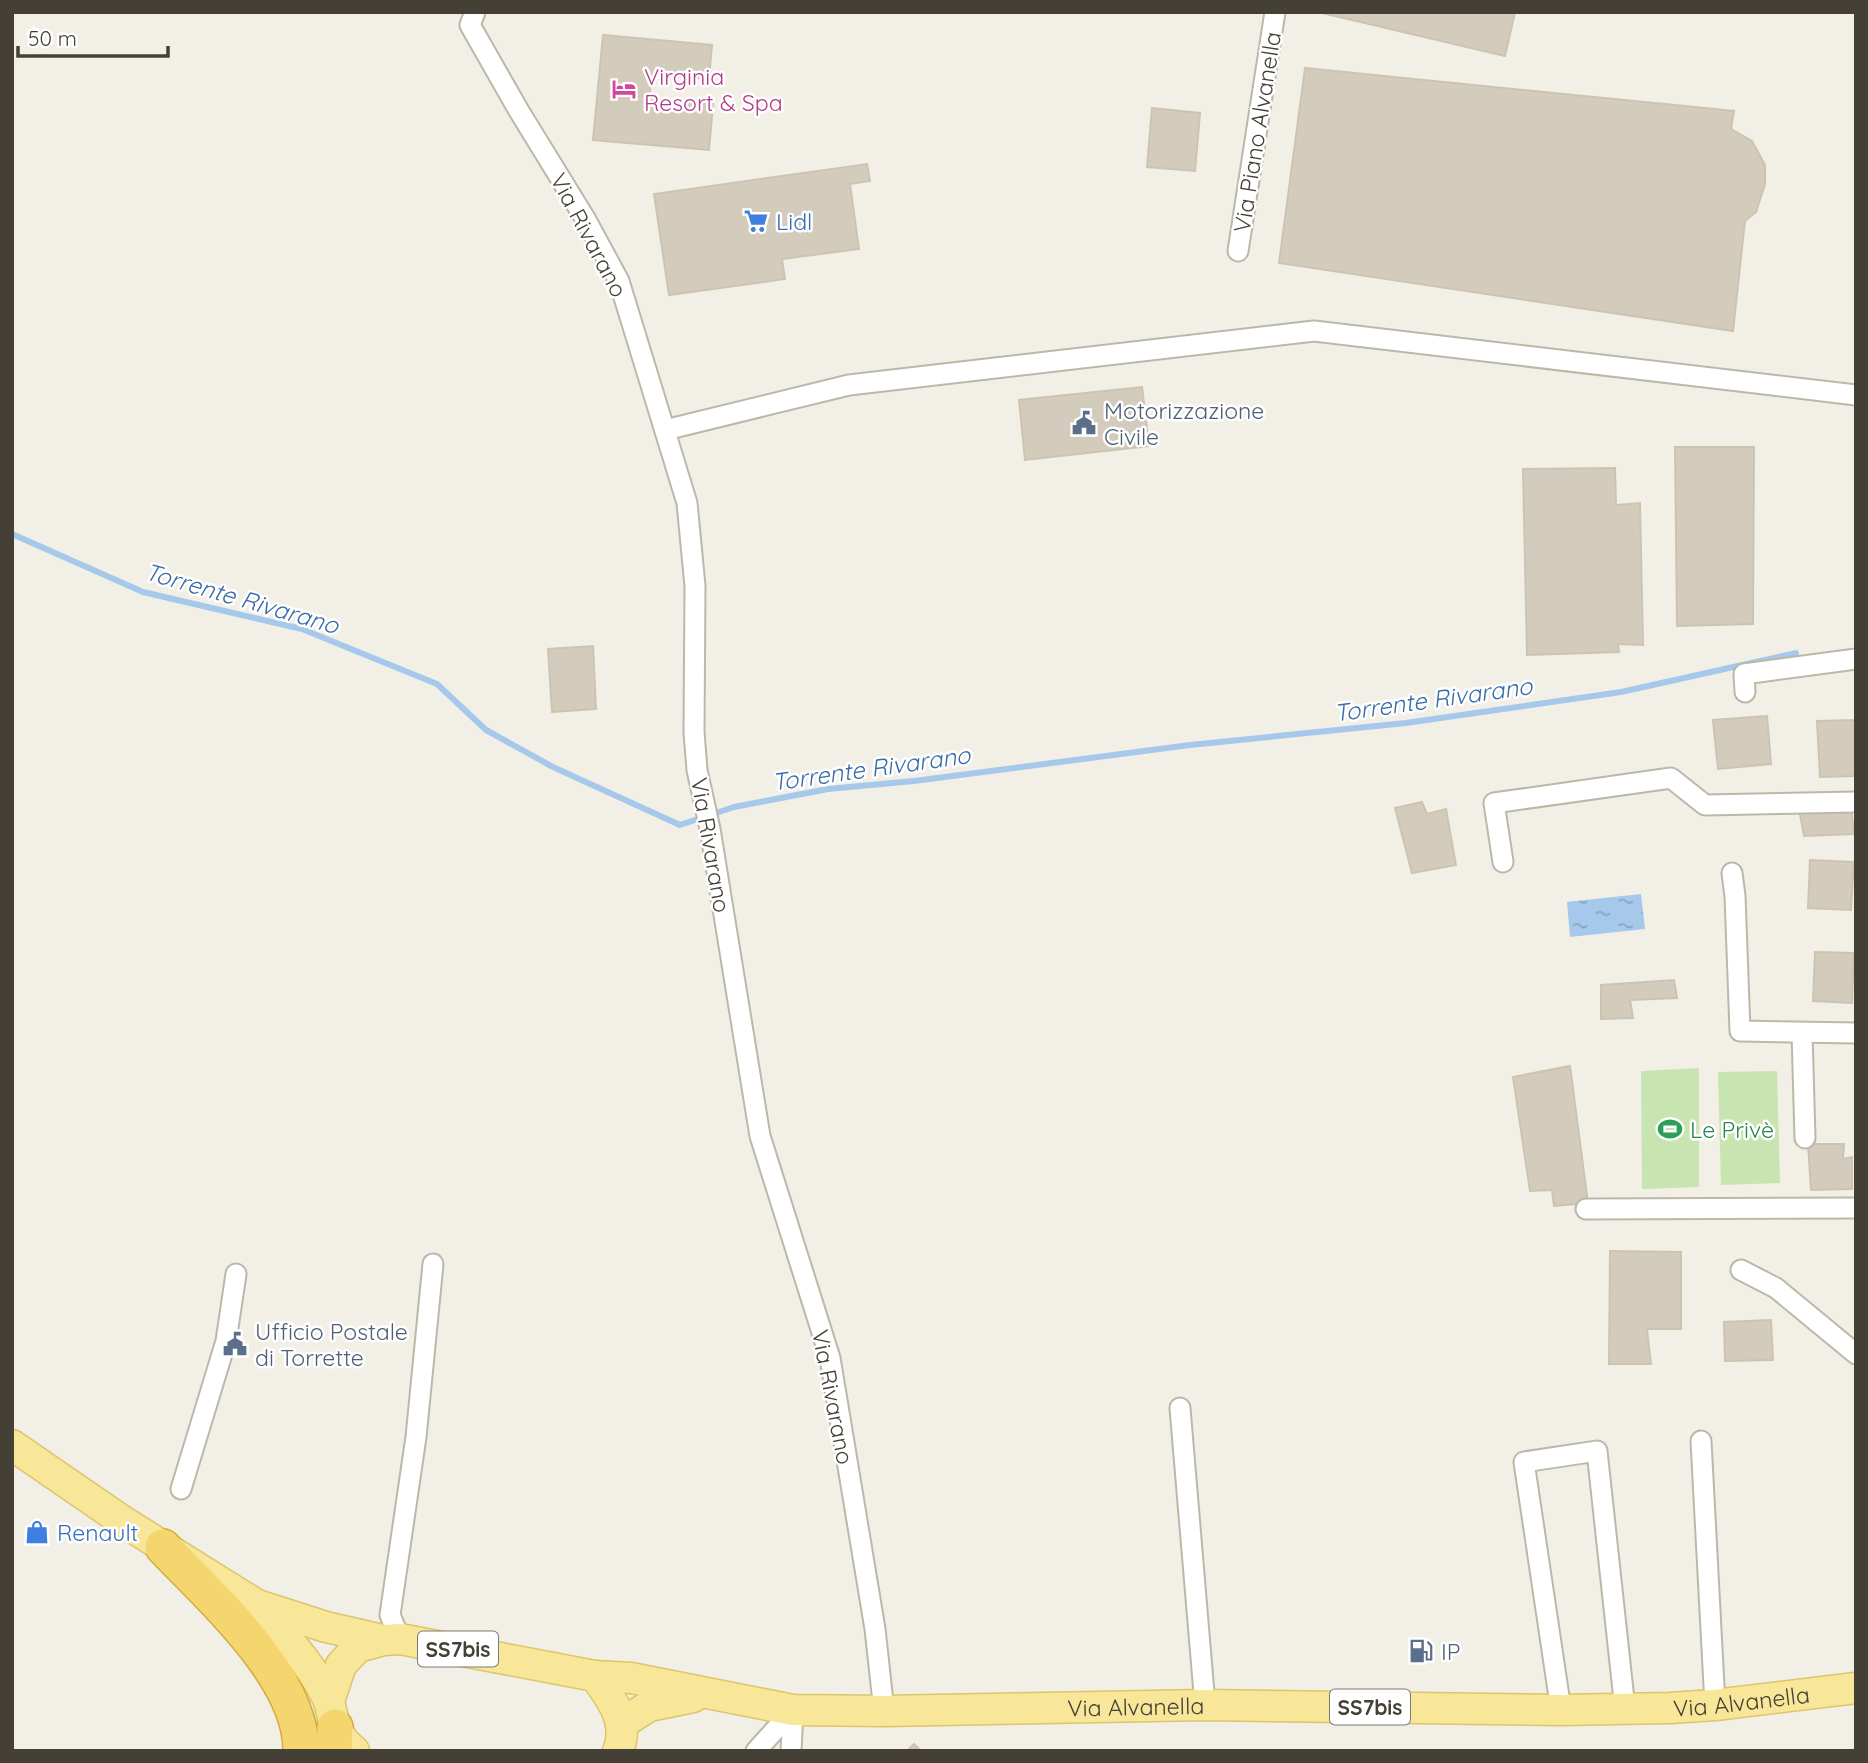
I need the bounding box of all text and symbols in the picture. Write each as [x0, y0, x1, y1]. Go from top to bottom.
scale bar [18, 14, 168, 58]
text: 50 m [28, 25, 77, 51]
street label: Via Piano Alvanella [1227, 30, 1287, 234]
place label: Virginia Resort & Spa [644, 62, 783, 117]
hotel icon: Virginia Resort & Spa [610, 75, 638, 103]
street label: Via Rivarano [544, 168, 634, 302]
supermarket icon: Lidl [742, 207, 770, 235]
place label: Lidl [776, 207, 812, 236]
place label: Motorizzazione Civile [1104, 396, 1264, 451]
public building icon: Motorizzazione Civile [1070, 409, 1098, 437]
water label: Torrente Rivarano [142, 556, 344, 640]
water label: Torrente Rivarano [1332, 670, 1536, 728]
water label: Torrente Rivarano [770, 739, 974, 797]
street label: Via Rivarano [685, 775, 737, 915]
sports icon: Le Privè [1656, 1115, 1684, 1143]
place label: Le Privè [1690, 1115, 1774, 1144]
place label: Ufficio Postale di Torrette [255, 1317, 408, 1372]
street label: Via Rivarano [806, 1327, 860, 1467]
public building icon: Ufficio Postale di Torrette [221, 1330, 249, 1358]
shop icon: Renault [23, 1518, 51, 1546]
place label: Renault [57, 1518, 139, 1547]
road number: SS7bis [418, 1632, 498, 1666]
fuel station icon: IP [1407, 1637, 1435, 1665]
place label: IP [1441, 1637, 1460, 1666]
street label: Via Alvanella [1672, 1679, 1811, 1722]
road number: SS7bis [1330, 1690, 1410, 1724]
street label: Via Alvanella [1067, 1691, 1205, 1722]

